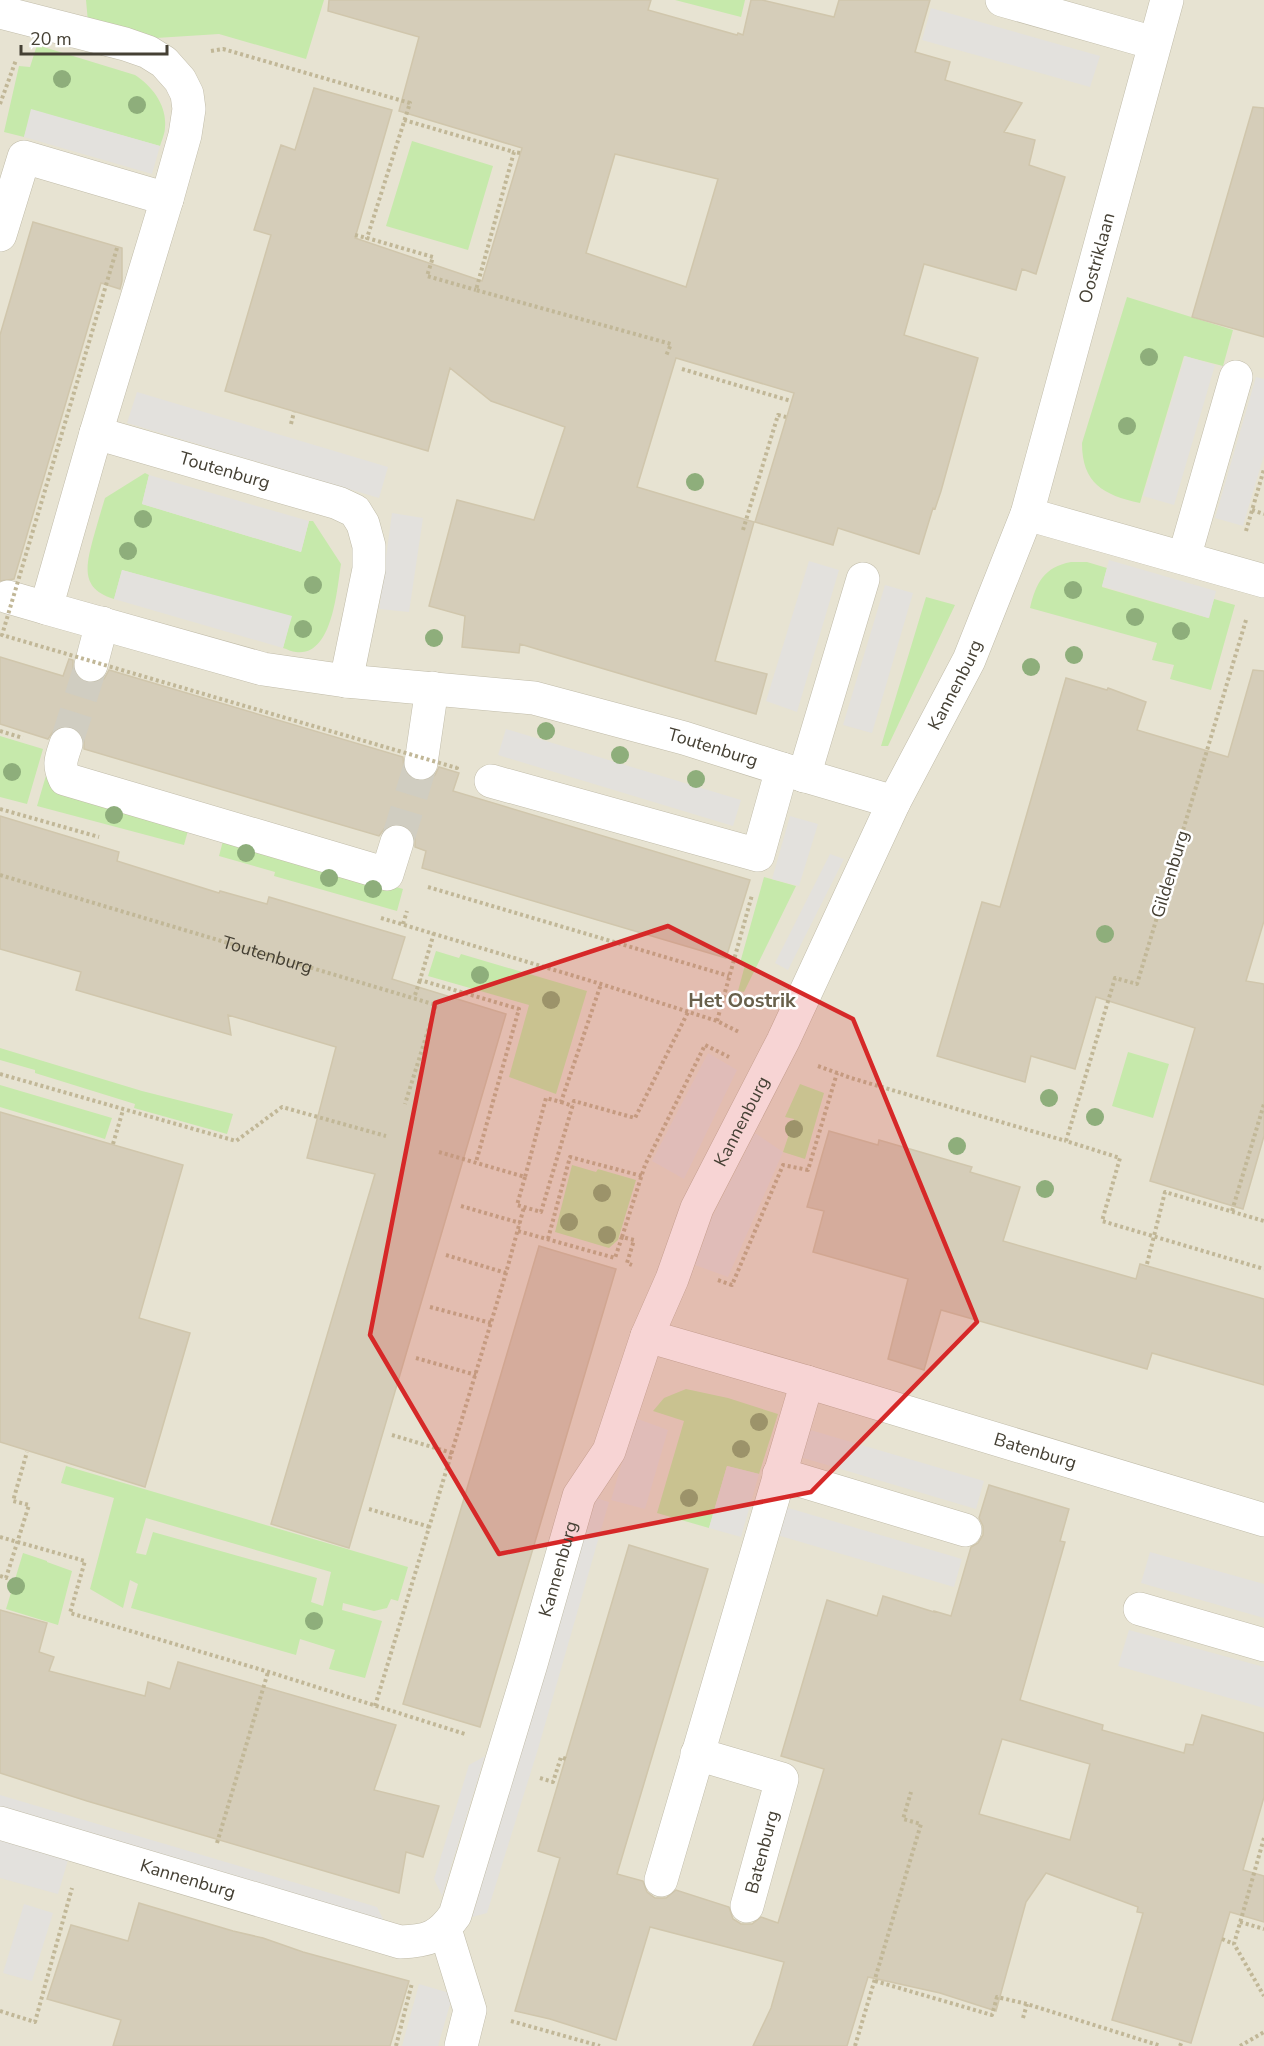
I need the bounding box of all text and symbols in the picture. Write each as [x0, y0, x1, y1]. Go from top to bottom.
scale bar [21, 18, 166, 56]
text: 20 m [30, 27, 72, 51]
street label: Oostriklaan [1073, 210, 1121, 306]
street label: Toutenburg [177, 446, 273, 495]
street label: Kannenburg [922, 636, 988, 734]
street label: Toutenburg [665, 722, 761, 773]
street label: Gildenburg [1145, 827, 1195, 921]
street label: Toutenburg [219, 930, 315, 980]
district label: Het Oostrik [688, 987, 797, 1014]
street label: Kannenburg [708, 1072, 775, 1171]
street label: Batenburg [991, 1427, 1080, 1475]
street label: Kannenburg [533, 1518, 583, 1620]
street label: Batenburg [739, 1808, 785, 1896]
street label: Kannenburg [137, 1853, 239, 1904]

